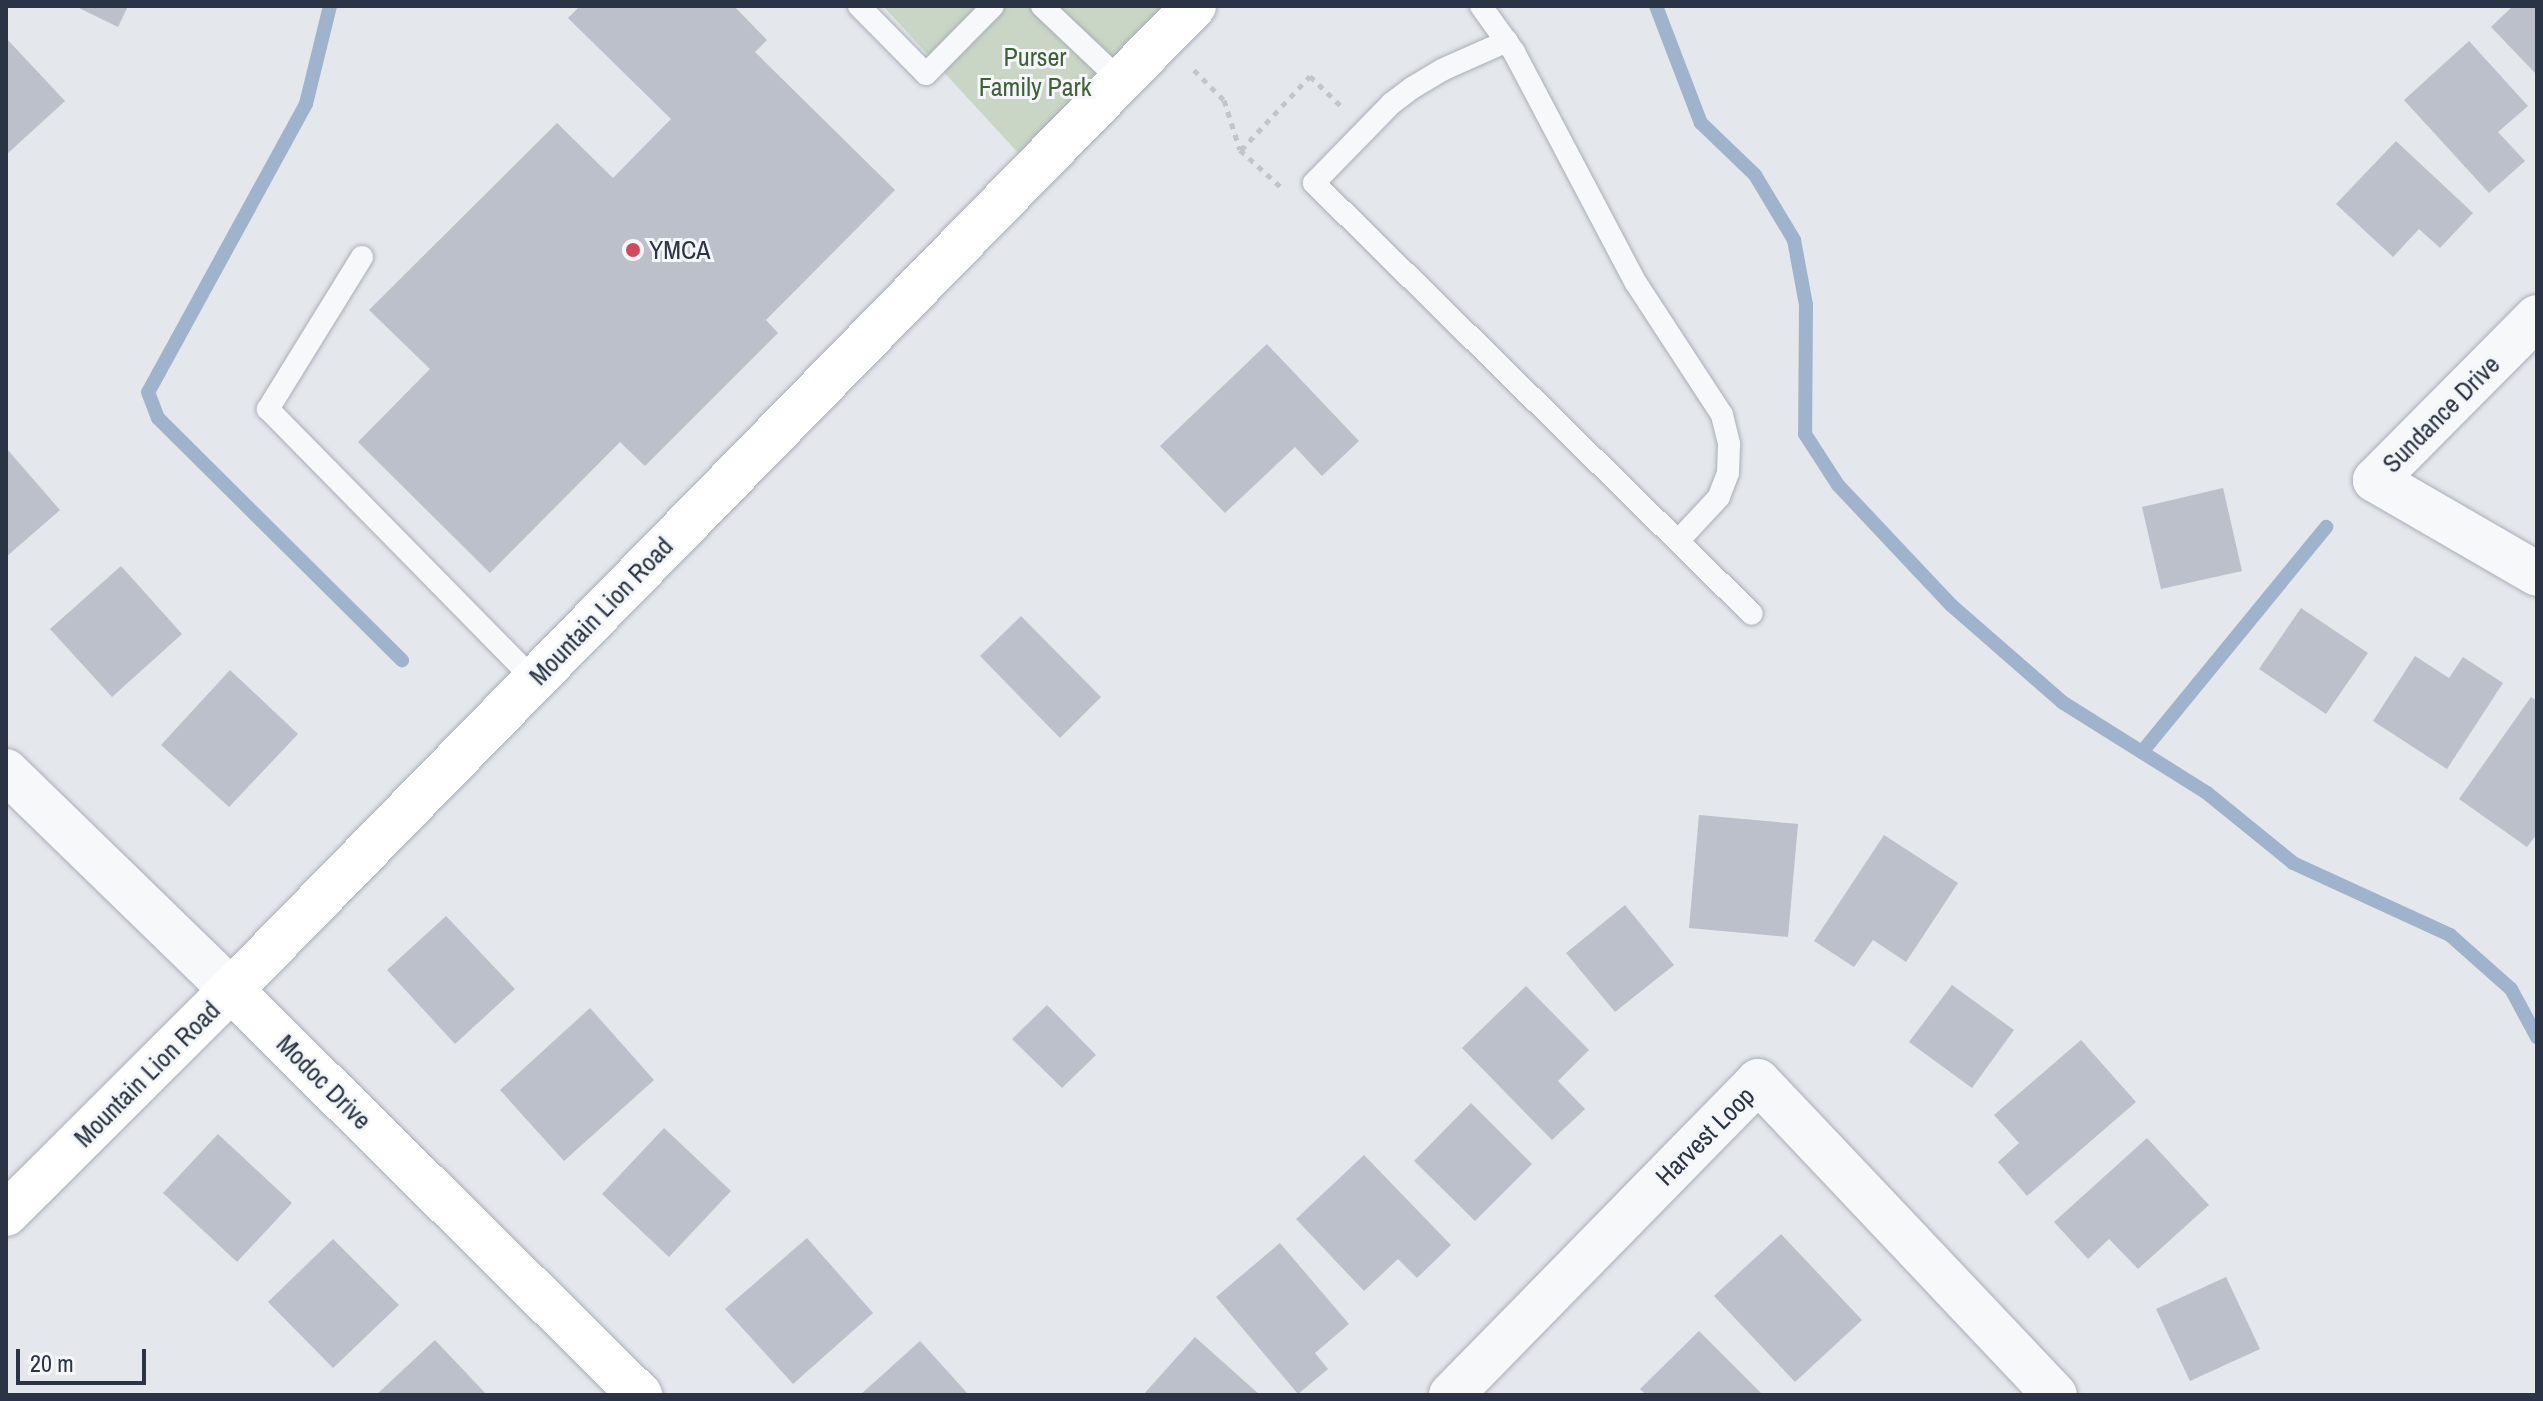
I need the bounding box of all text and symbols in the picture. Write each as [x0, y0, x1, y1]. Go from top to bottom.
park label: Purser Family Park [979, 41, 1091, 102]
place label: YMCA [649, 234, 711, 266]
marker: YMCA [624, 241, 642, 259]
street label: Sundance Drive [2376, 349, 2506, 479]
street label: Mountain Lion Road [523, 531, 679, 691]
street label: Mountain Lion Road [68, 995, 226, 1153]
street label: Modoc Drive [270, 1028, 378, 1136]
street label: Harvest Loop [1649, 1080, 1761, 1192]
scale bar [20, 1333, 150, 1383]
text: 20 m [30, 1347, 74, 1379]

